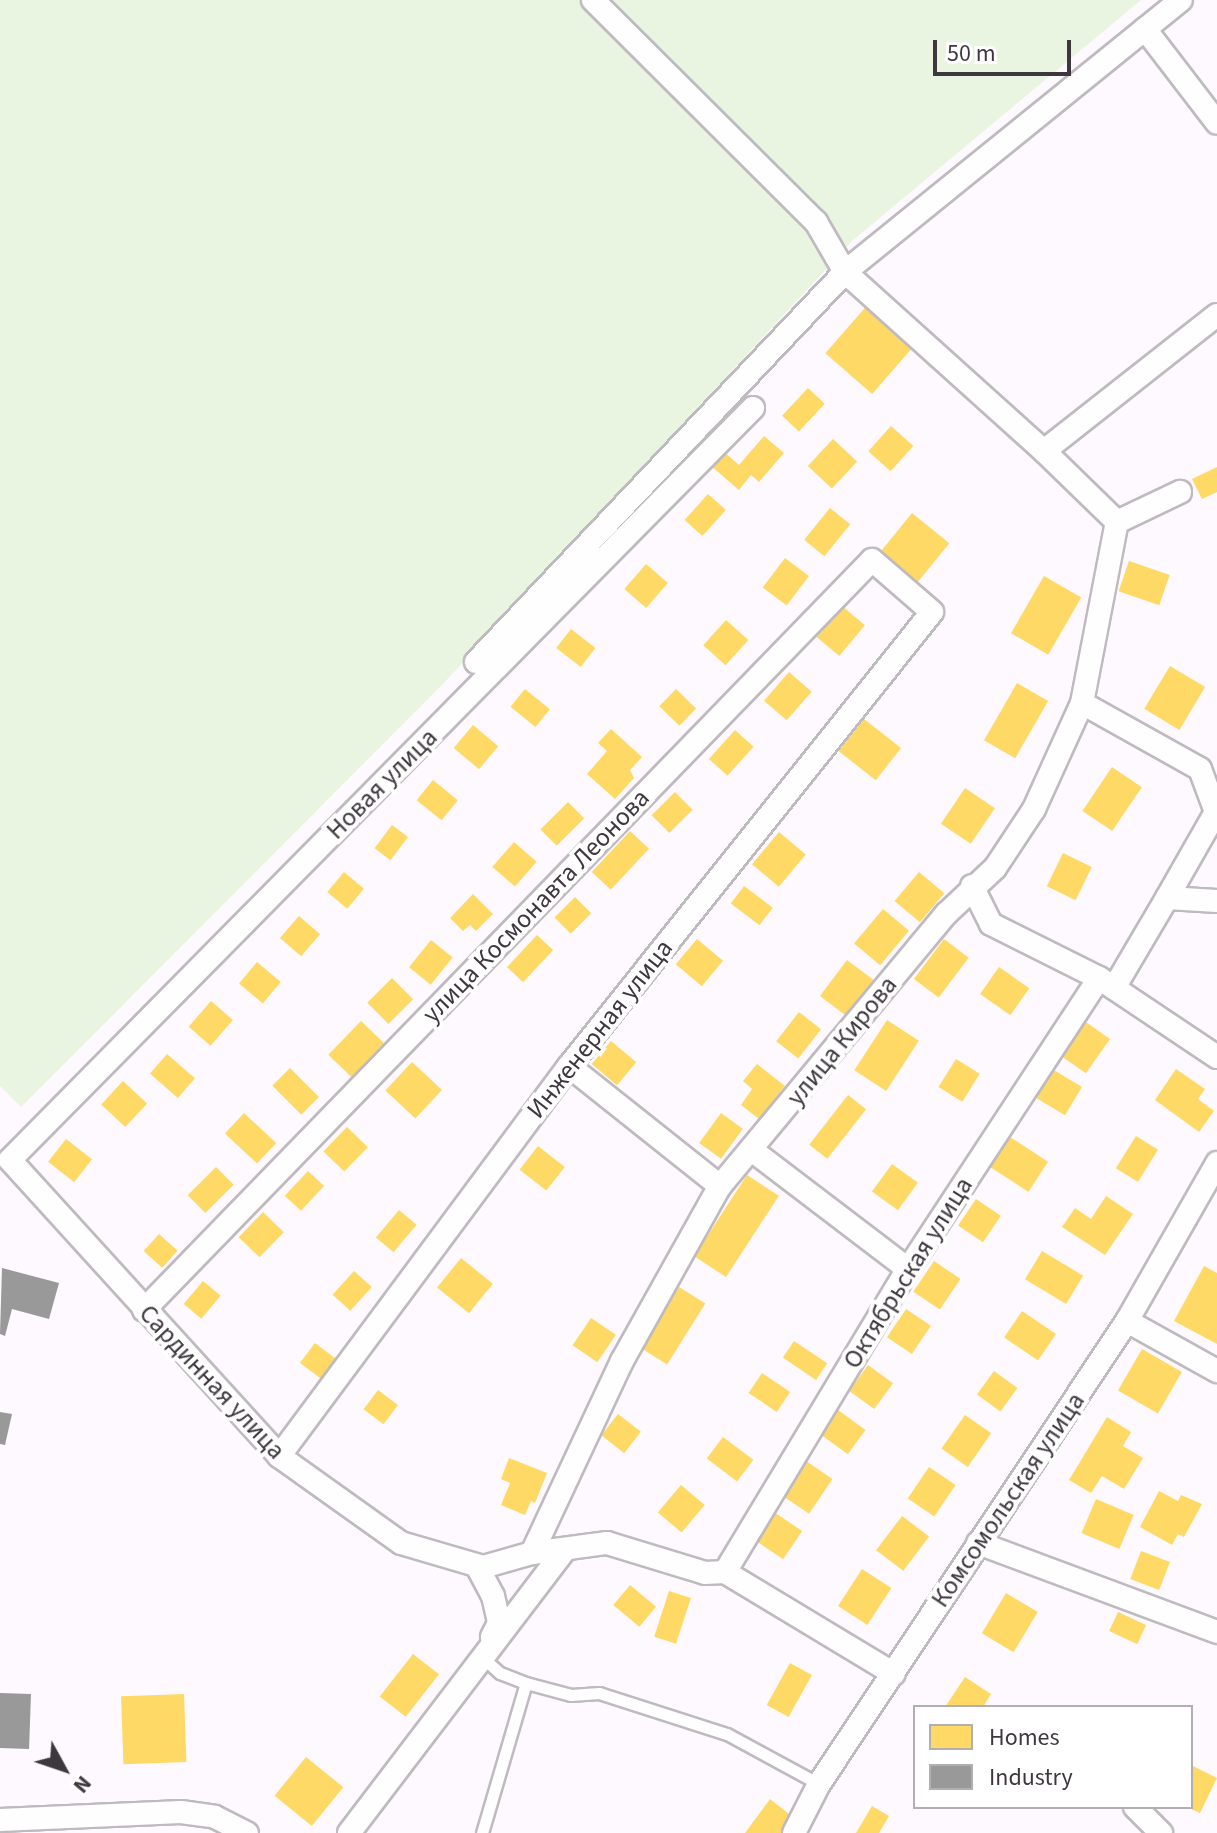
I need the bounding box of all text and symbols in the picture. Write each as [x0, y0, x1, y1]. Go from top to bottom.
scale bar [937, 24, 1075, 74]
text: 50 m [947, 36, 996, 71]
street label: Новая улица [320, 722, 444, 846]
street label: улица Космонавта Леонова [416, 783, 656, 1029]
street label: Инженерная улица [520, 933, 680, 1125]
street label: улица Кирова [780, 970, 904, 1112]
street label: Октябрьская улица [837, 1172, 979, 1374]
street label: Сардинная улица [132, 1298, 292, 1466]
street label: Комсомольская улица [925, 1387, 1091, 1613]
legend [913, 1705, 1193, 1809]
text: Homes [989, 1720, 1060, 1755]
north arrow [24, 1729, 104, 1809]
text: Industry [989, 1760, 1073, 1795]
text: N [65, 1769, 99, 1800]

